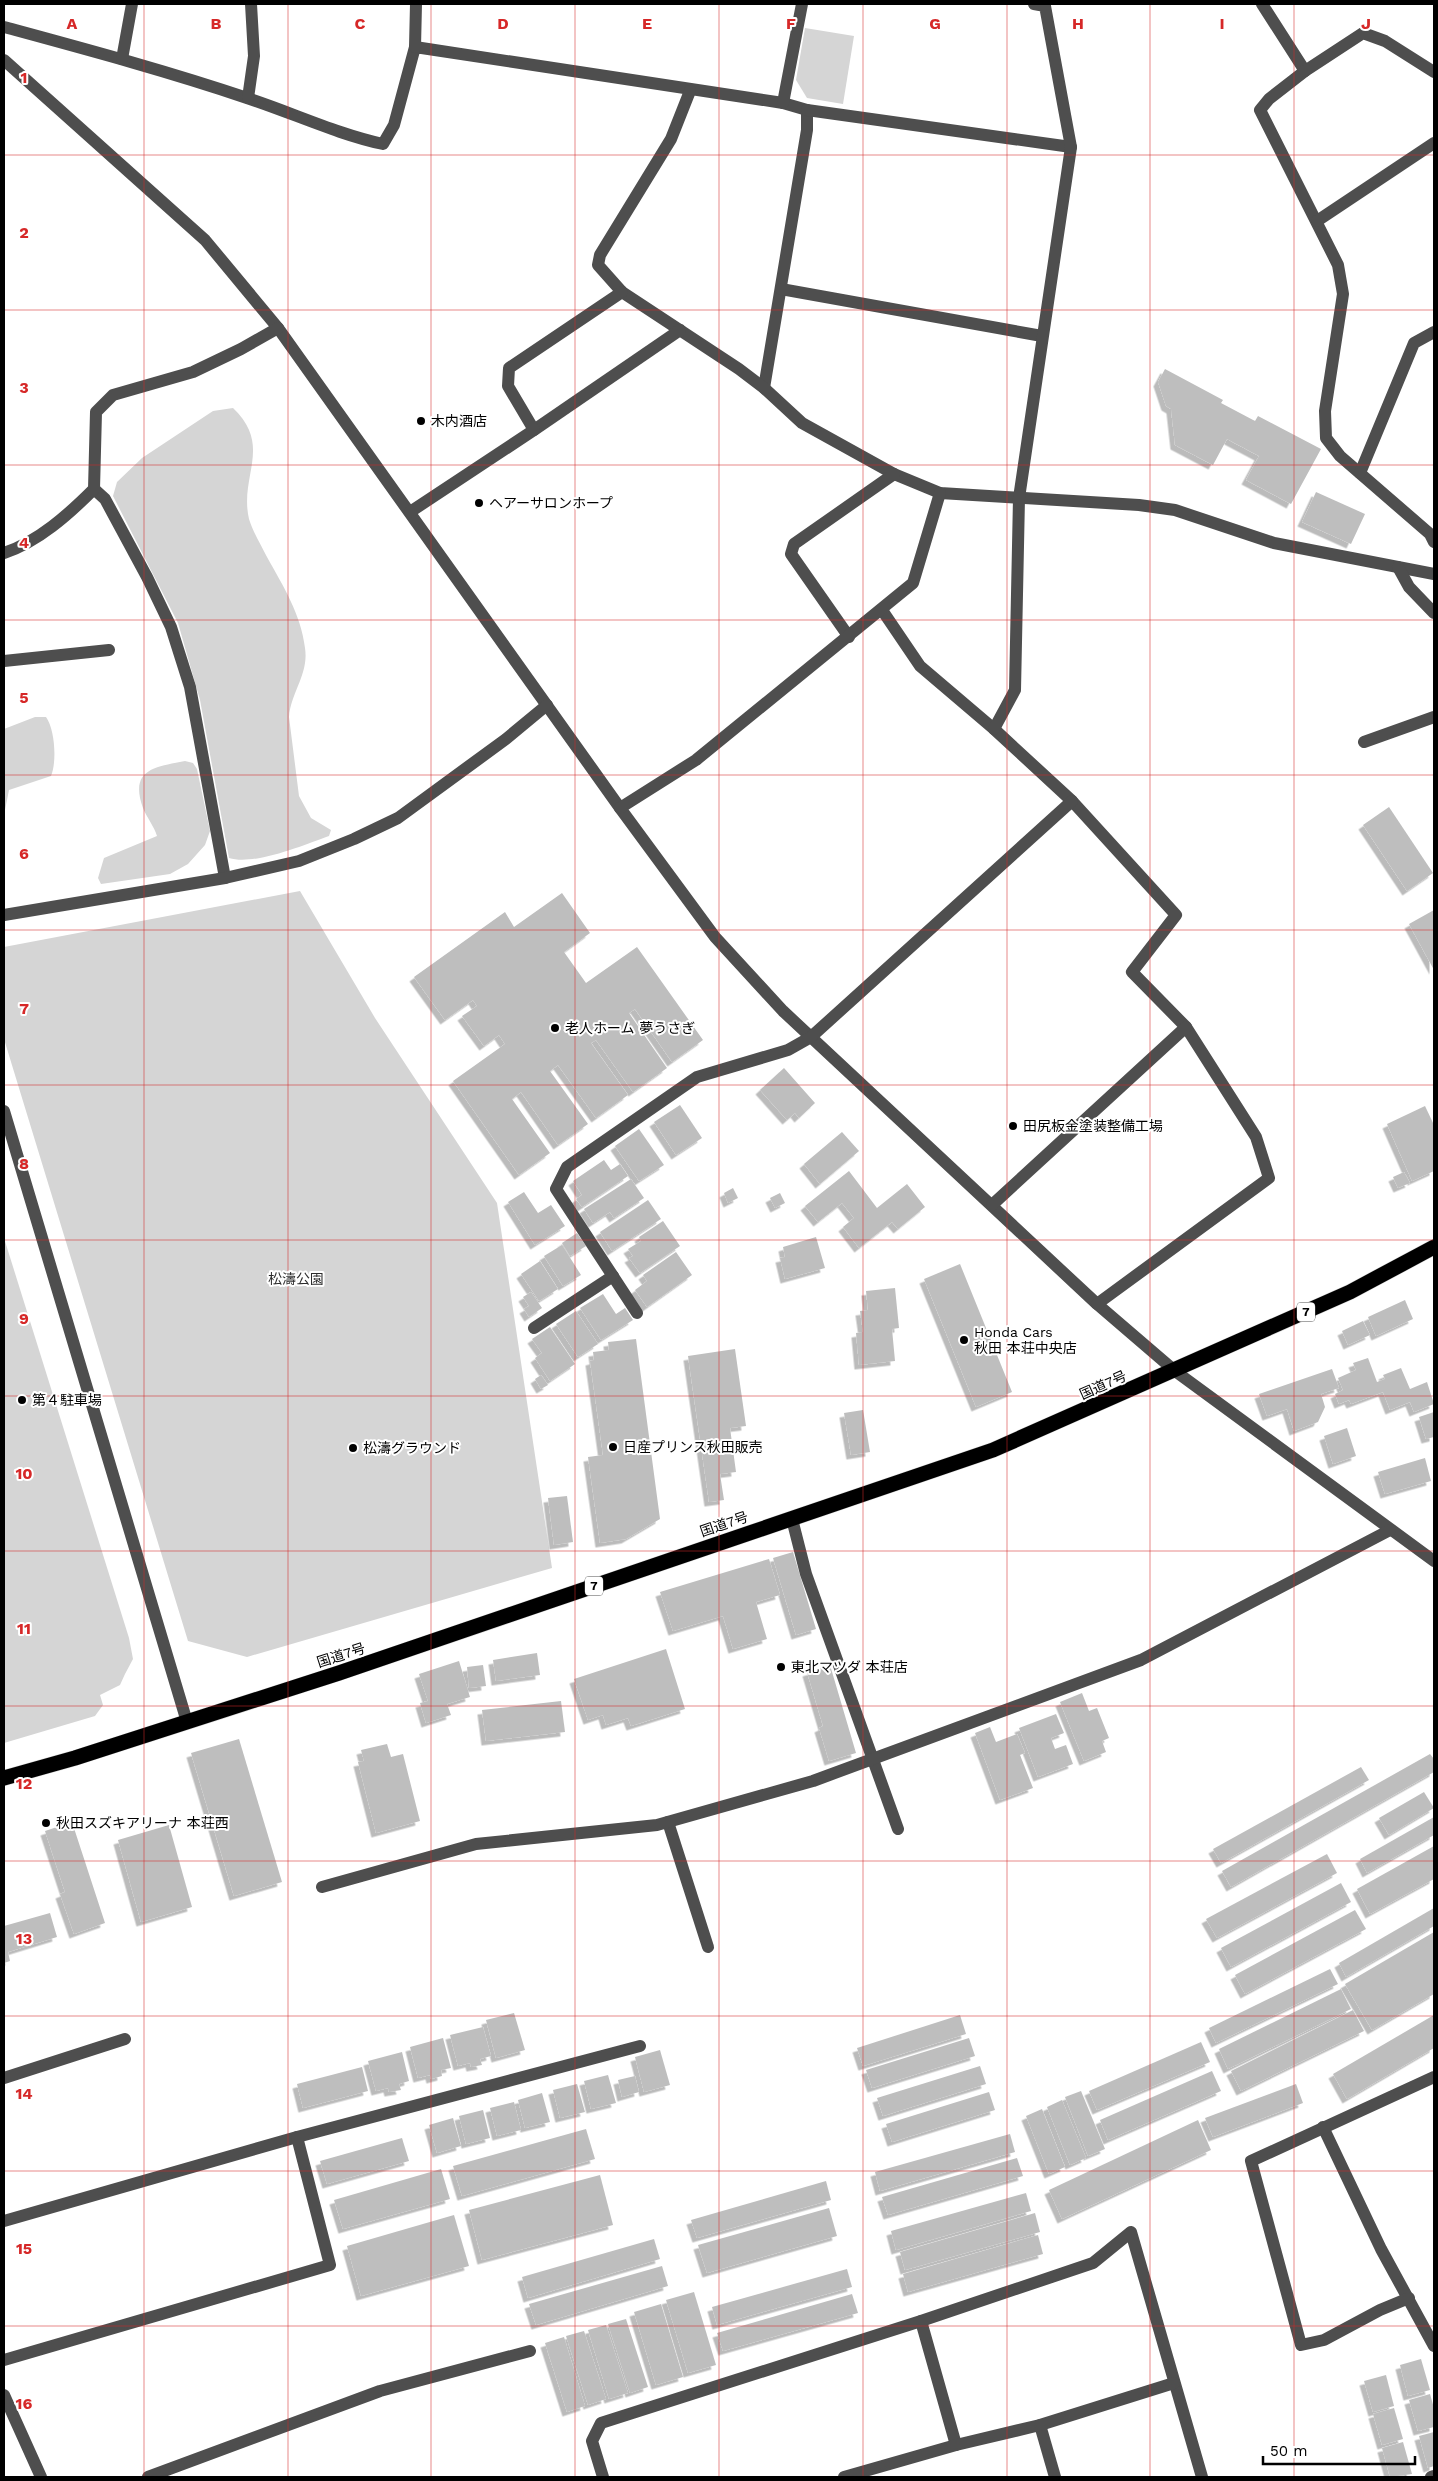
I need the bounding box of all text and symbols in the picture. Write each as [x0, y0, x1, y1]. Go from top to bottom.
text: A [67, 14, 78, 33]
text: B [211, 14, 222, 33]
text: C [355, 14, 366, 33]
text: D [497, 14, 509, 33]
text: E [642, 14, 652, 33]
text: F [786, 14, 796, 33]
text: G [929, 14, 941, 33]
text: H [1072, 14, 1084, 33]
text: I [1219, 14, 1225, 33]
text: J [1361, 14, 1371, 33]
text: 1 [21, 68, 27, 87]
text: 2 [19, 223, 29, 242]
text: 3 [19, 378, 29, 397]
place label: 木内酒店 [431, 413, 487, 429]
marker: 木内酒店 [415, 415, 427, 427]
place label: ヘアーサロンホープ [489, 495, 613, 511]
marker: ヘアーサロンホープ [473, 497, 485, 509]
text: 4 [19, 533, 29, 552]
text: 5 [19, 688, 29, 707]
text: 6 [19, 844, 29, 863]
text: 7 [19, 999, 29, 1018]
place label: 老人ホーム 夢うさぎ [565, 1020, 695, 1036]
marker: 老人ホーム 夢うさぎ [549, 1022, 561, 1034]
place label: 田尻板金塗装整備工場 [1023, 1118, 1163, 1134]
marker: 田尻板金塗装整備工場 [1007, 1120, 1019, 1132]
text: 8 [19, 1154, 29, 1173]
park label: 松濤公園 [268, 1271, 324, 1287]
road number: 7 [1297, 1302, 1315, 1321]
text: 9 [19, 1309, 29, 1328]
place label: Honda Cars 秋田 本荘中央店 [974, 1324, 1077, 1356]
marker: Honda Cars 秋田 本荘中央店 [958, 1334, 970, 1346]
street label: 国道7号 [1077, 1368, 1129, 1402]
place label: 第４駐車場 [32, 1392, 102, 1408]
marker: 第４駐車場 [16, 1394, 28, 1406]
place label: 日産プリンス秋田販売 [623, 1439, 763, 1455]
place label: 松濤グラウンド [363, 1440, 461, 1456]
marker: 日産プリンス秋田販売 [607, 1441, 619, 1453]
marker: 松濤グラウンド [347, 1442, 359, 1454]
text: 10 [15, 1464, 33, 1483]
street label: 国道7号 [698, 1508, 750, 1540]
road number: 7 [585, 1576, 603, 1595]
text: 11 [17, 1619, 31, 1638]
street label: 国道7号 [315, 1640, 367, 1670]
place label: 東北マツダ 本荘店 [791, 1659, 908, 1675]
marker: 東北マツダ 本荘店 [775, 1661, 787, 1673]
text: 12 [16, 1774, 32, 1793]
place label: 秋田スズキアリーナ 本荘西 [56, 1815, 229, 1831]
marker: 秋田スズキアリーナ 本荘西 [40, 1817, 52, 1829]
text: 13 [16, 1929, 32, 1948]
text: 14 [15, 2084, 33, 2103]
text: 15 [16, 2239, 32, 2258]
text: 16 [16, 2394, 33, 2413]
scale bar [1263, 2434, 1416, 2466]
text: 50 m [1270, 2442, 1307, 2460]

